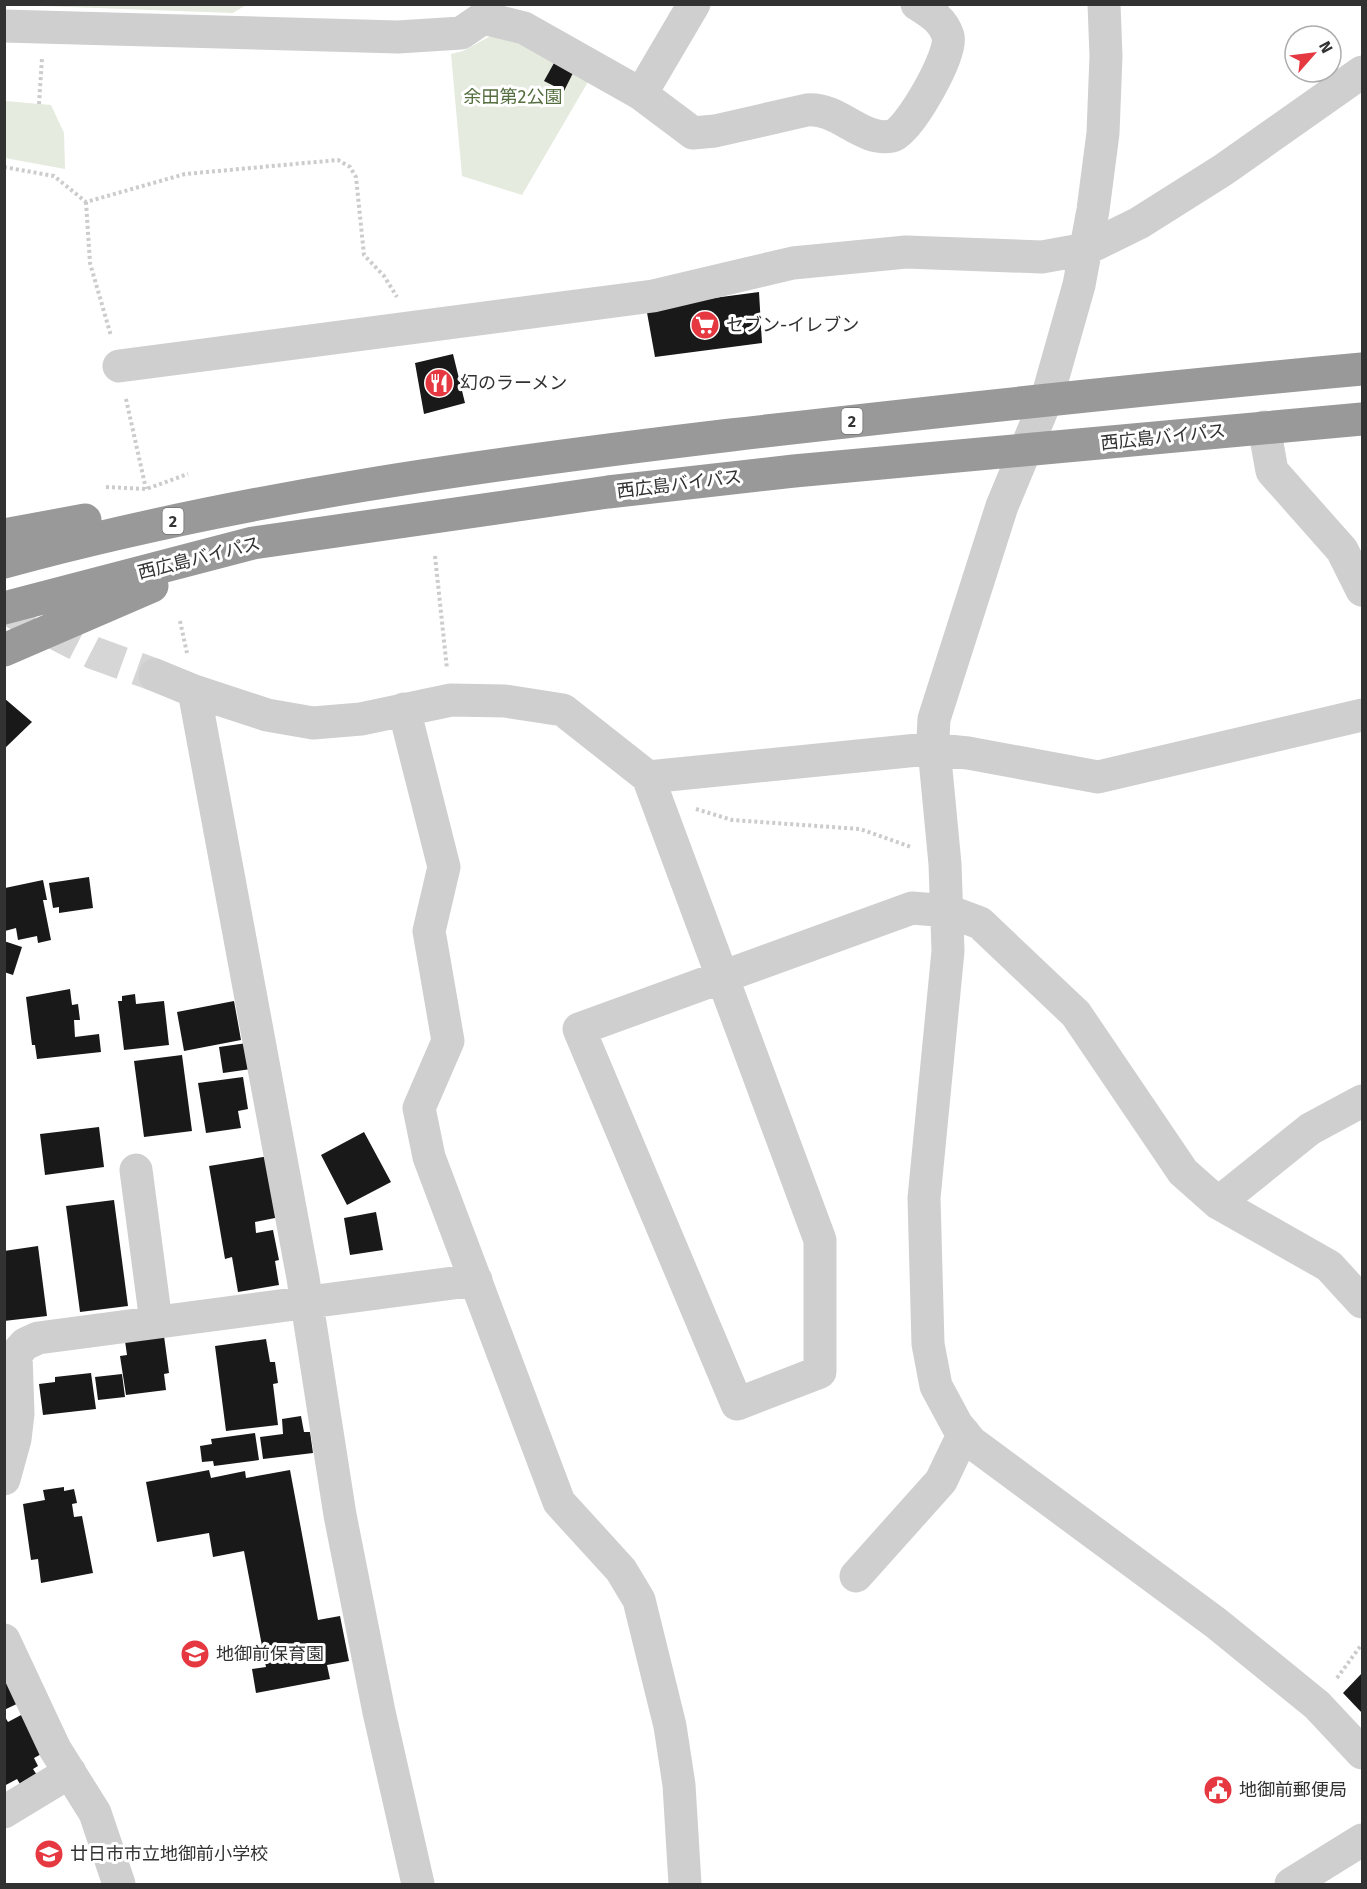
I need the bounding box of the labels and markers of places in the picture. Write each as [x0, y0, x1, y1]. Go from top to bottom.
supermarket icon: セブン-イレブン [689, 309, 721, 341]
place label: セブン-イレブン [726, 314, 859, 336]
restaurant icon: 幻のラーメン [423, 367, 455, 399]
place label: 幻のラーメン [460, 372, 567, 394]
school or university icon: 地御前保育園 [179, 1638, 211, 1670]
place label: 地御前保育園 [216, 1643, 324, 1665]
public building icon: 地御前郵便局 [1202, 1774, 1234, 1806]
place label: 地御前郵便局 [1239, 1779, 1347, 1801]
school or university icon: 廿日市市立地御前小学校 [33, 1838, 65, 1870]
place label: 廿日市市立地御前小学校 [70, 1843, 268, 1865]

